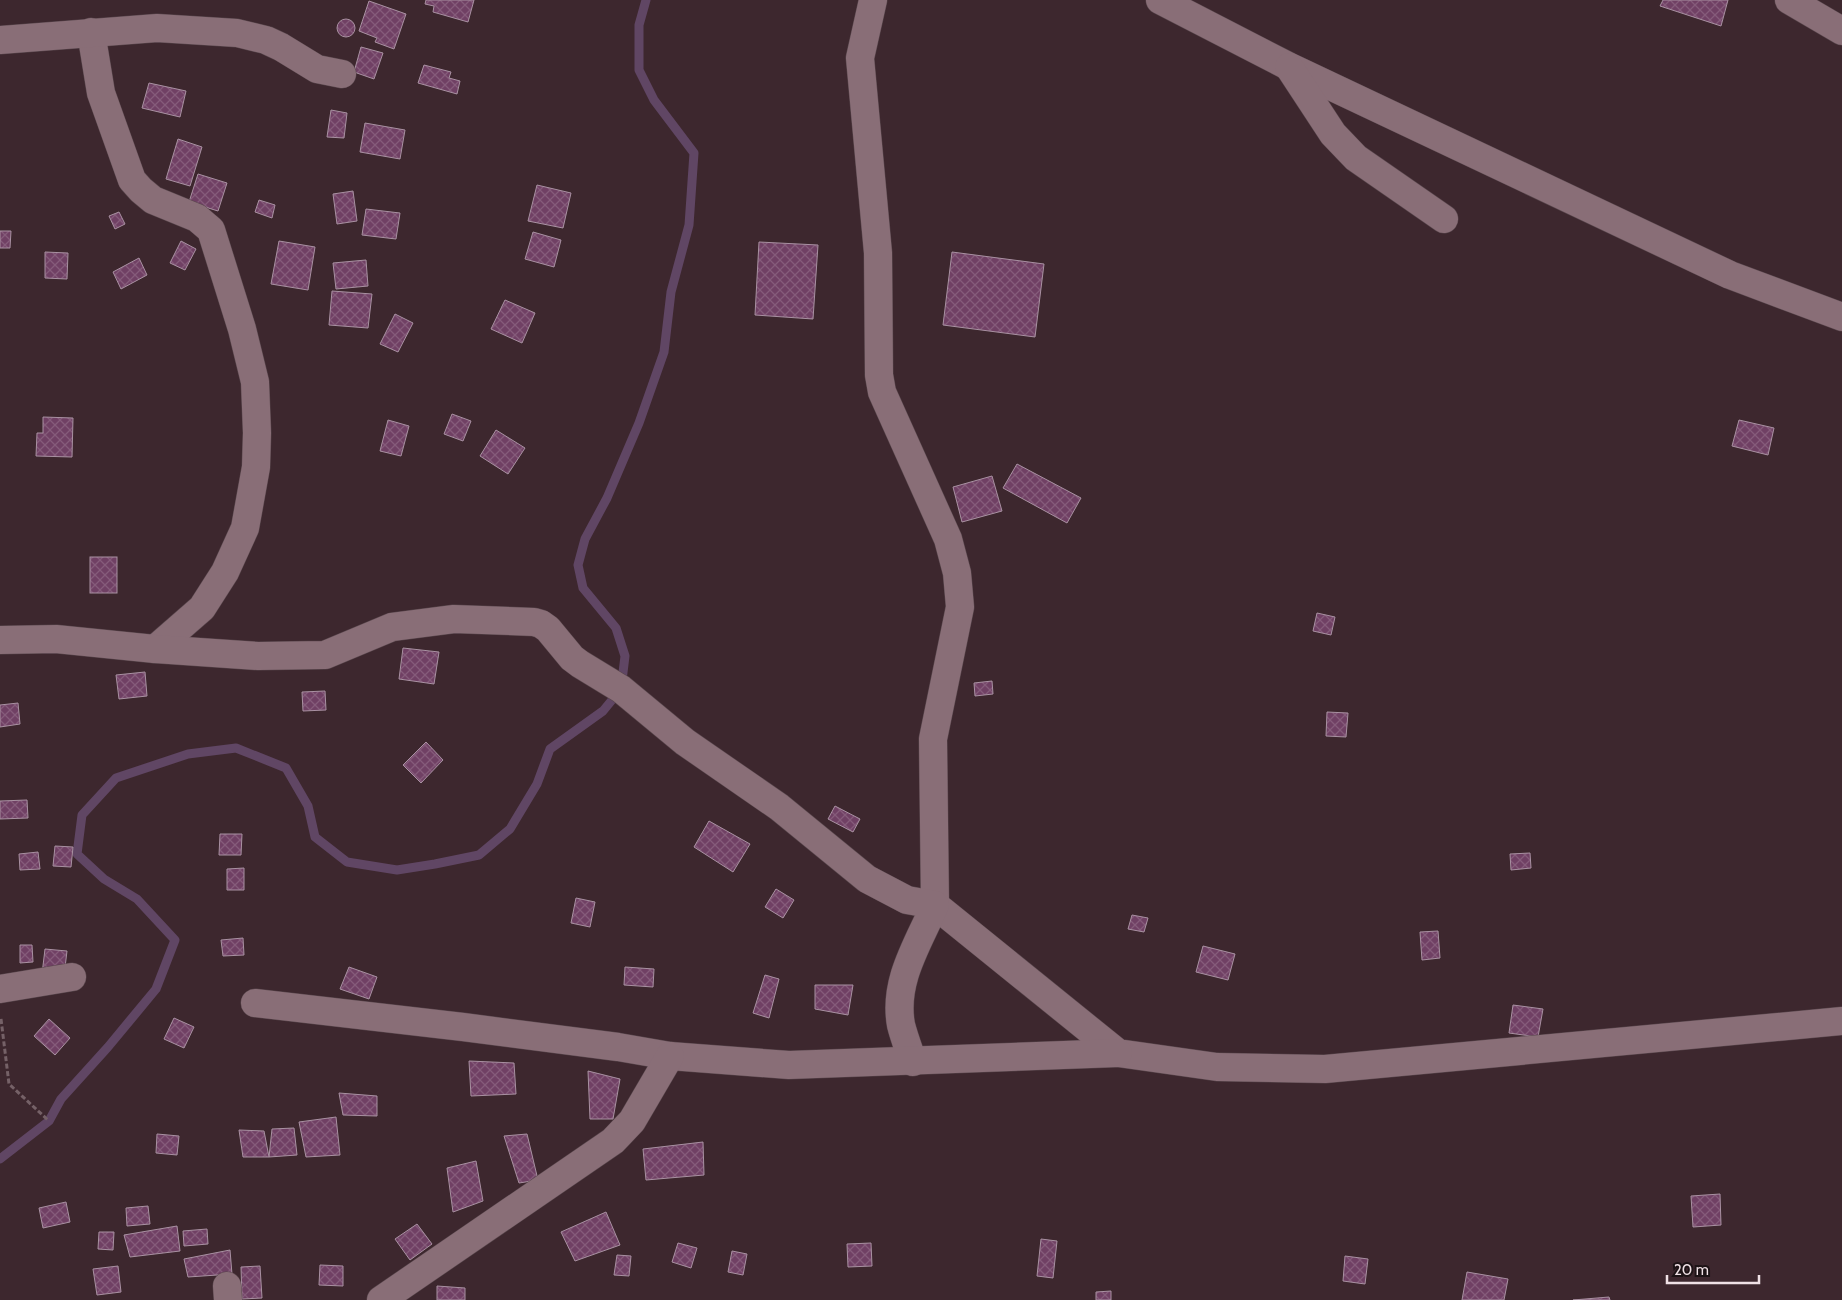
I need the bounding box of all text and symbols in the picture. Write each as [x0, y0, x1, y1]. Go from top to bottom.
scale bar [1667, 1252, 1760, 1284]
text: 20 m [1674, 1261, 1709, 1279]

